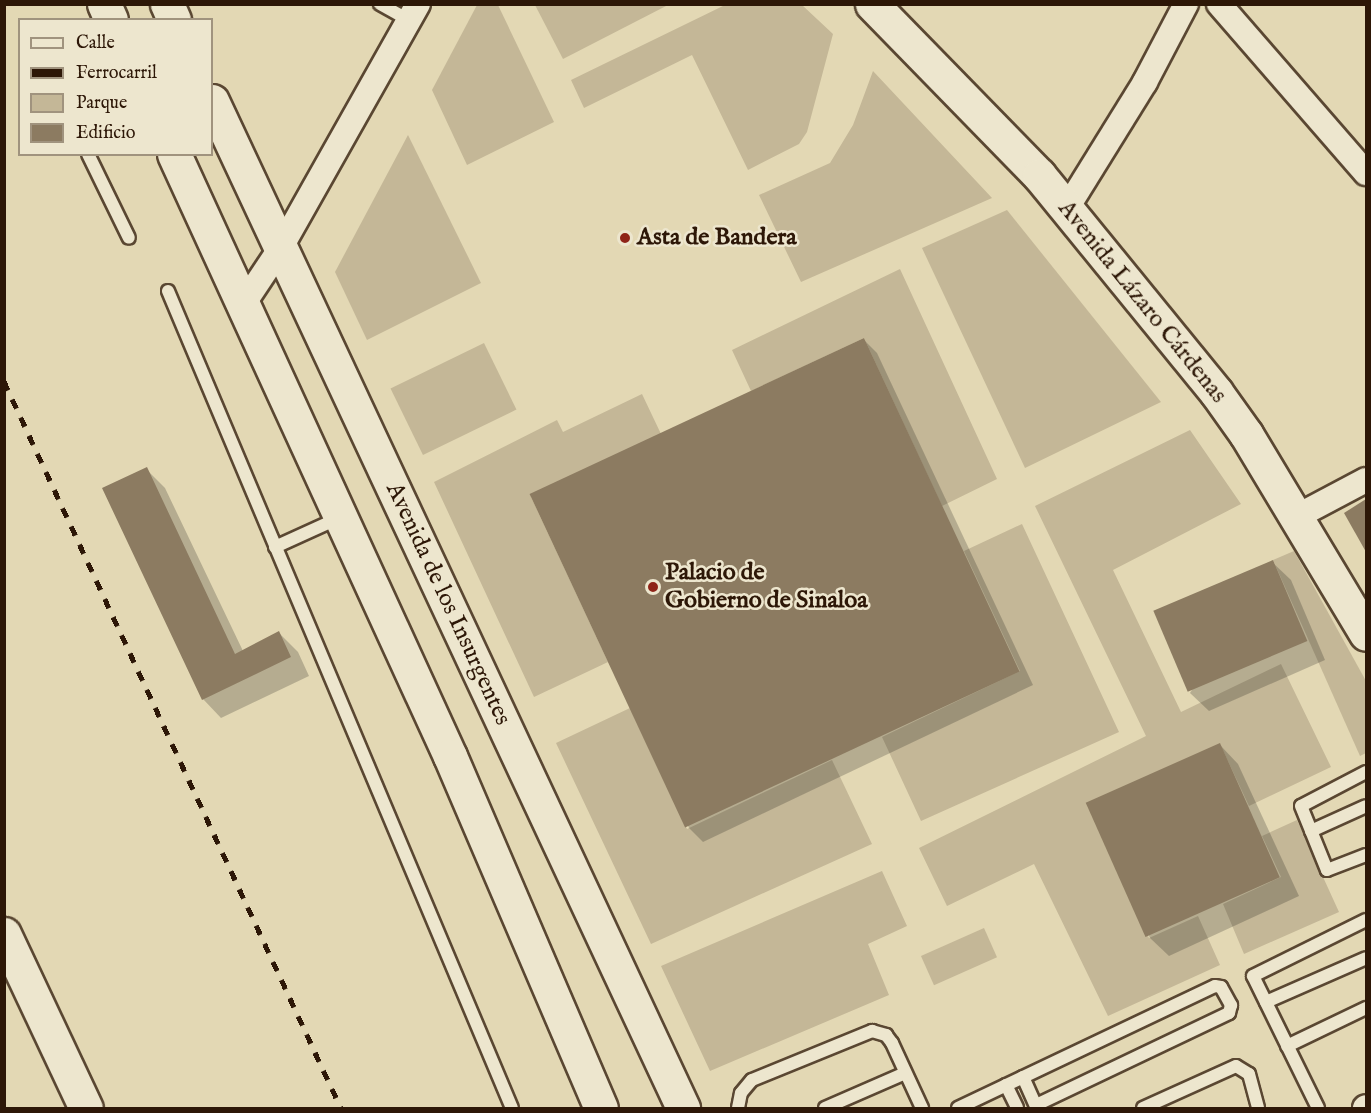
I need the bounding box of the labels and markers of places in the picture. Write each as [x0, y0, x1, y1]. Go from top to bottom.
place label: Asta de Bandera [637, 224, 797, 252]
marker: Asta de Bandera [618, 231, 632, 245]
place label: Palacio de Gobierno de Sinaloa [665, 559, 868, 615]
marker: Palacio de Gobierno de Sinaloa [646, 580, 660, 594]

